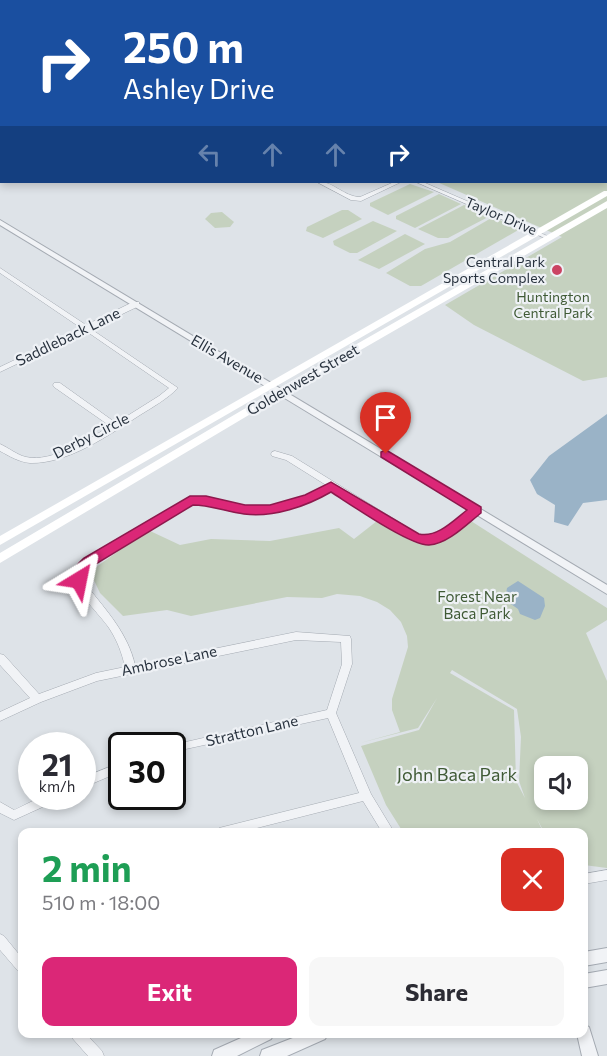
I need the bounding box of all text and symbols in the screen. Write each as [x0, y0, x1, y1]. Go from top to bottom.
text: 250 m [123, 20, 244, 72]
icon: right [24, 24, 102, 102]
text: Ashley Drive [123, 72, 275, 105]
icon: left [193, 138, 226, 171]
icon: ahead [256, 138, 289, 171]
icon: ahead [319, 138, 352, 171]
icon: right [382, 138, 415, 171]
street label: Taylor Drive [463, 193, 540, 238]
place label: Central Park Sports Complex [443, 253, 546, 286]
marker: Central Park Sports Complex [550, 263, 564, 277]
park label: Huntington Central Park [513, 288, 593, 321]
street label: Saddleback Lane [12, 303, 123, 369]
street label: Ellis Avenue [188, 330, 267, 386]
street label: Goldenwest Street [243, 340, 362, 419]
pin [360, 392, 411, 454]
icon: arrive [369, 401, 402, 434]
street label: Derby Circle [49, 408, 132, 462]
position arrow [47, 548, 111, 612]
park label: Forest Near Baca Park [437, 587, 517, 622]
street label: Ambrose Lane [119, 641, 218, 679]
street label: Stratton Lane [204, 711, 300, 749]
speed limit sign: 30 [108, 732, 186, 810]
text: 21 [42, 745, 72, 782]
map controls [534, 756, 588, 810]
button: sound [534, 756, 588, 810]
park label: John Baca Park [397, 763, 517, 785]
text: km/h [39, 777, 75, 795]
text: 2 min [42, 845, 132, 889]
button: close [501, 848, 564, 911]
text: 510 m · 18:00 [42, 890, 160, 914]
button: Exit [42, 957, 297, 1026]
button: Share [309, 957, 564, 1026]

